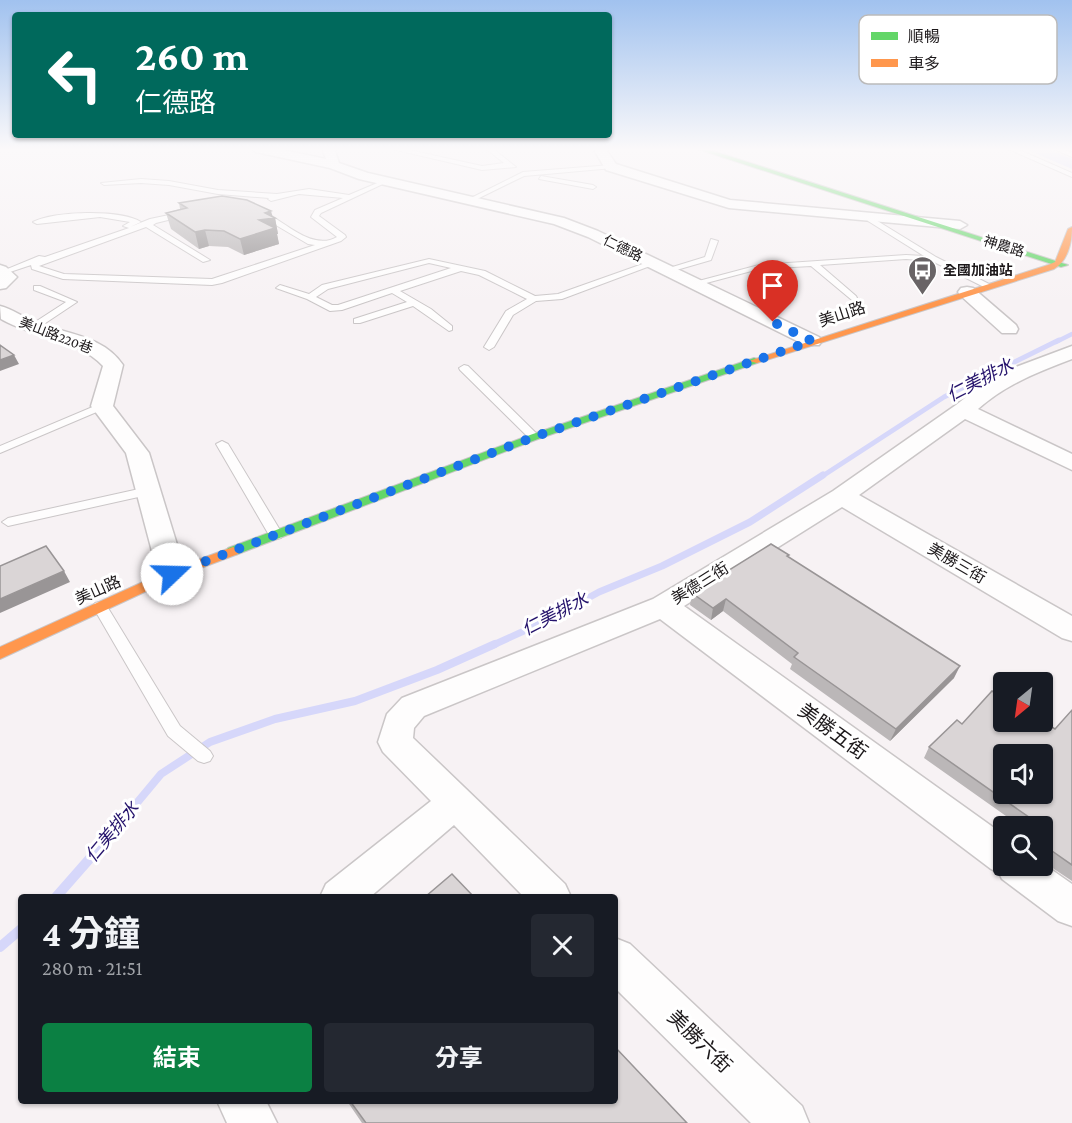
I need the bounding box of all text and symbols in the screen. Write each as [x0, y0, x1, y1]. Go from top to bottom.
legend [859, 15, 1057, 84]
text: 順暢 [908, 28, 940, 45]
text: 260 m [135, 32, 249, 79]
icon: left [36, 36, 114, 114]
text: 車多 [908, 55, 940, 72]
text: 仁德路 [135, 88, 216, 118]
street label: 仁德路 [601, 232, 645, 264]
street label: 神農路 [982, 232, 1026, 260]
bus stop icon: 全國加油站 [906, 254, 938, 296]
pin [747, 260, 798, 322]
place label: 全國加油站 [943, 262, 1013, 278]
icon: arrive [756, 269, 789, 302]
street label: 美山路 [817, 298, 867, 330]
street label: 美山路220巷 [17, 314, 95, 356]
water label: 仁美排水 [943, 354, 1018, 405]
street label: 美勝三街 [925, 540, 989, 586]
position arrow [140, 542, 204, 606]
street label: 美德三街 [668, 559, 732, 607]
street label: 美山路 [73, 572, 123, 608]
water label: 仁美排水 [518, 588, 593, 639]
north arrow [993, 672, 1053, 732]
map controls [993, 672, 1053, 876]
street label: 美勝五街 [794, 699, 872, 763]
button: sound [993, 744, 1053, 804]
water label: 仁美排水 [81, 797, 143, 866]
button: search [993, 816, 1053, 876]
text: 4 分鐘 [42, 914, 140, 954]
button: close [531, 914, 594, 977]
text: 280 m · 21:51 [42, 957, 142, 979]
street label: 美勝六街 [664, 1005, 736, 1077]
button: 結束 [42, 1023, 312, 1092]
button: 分享 [324, 1023, 594, 1092]

